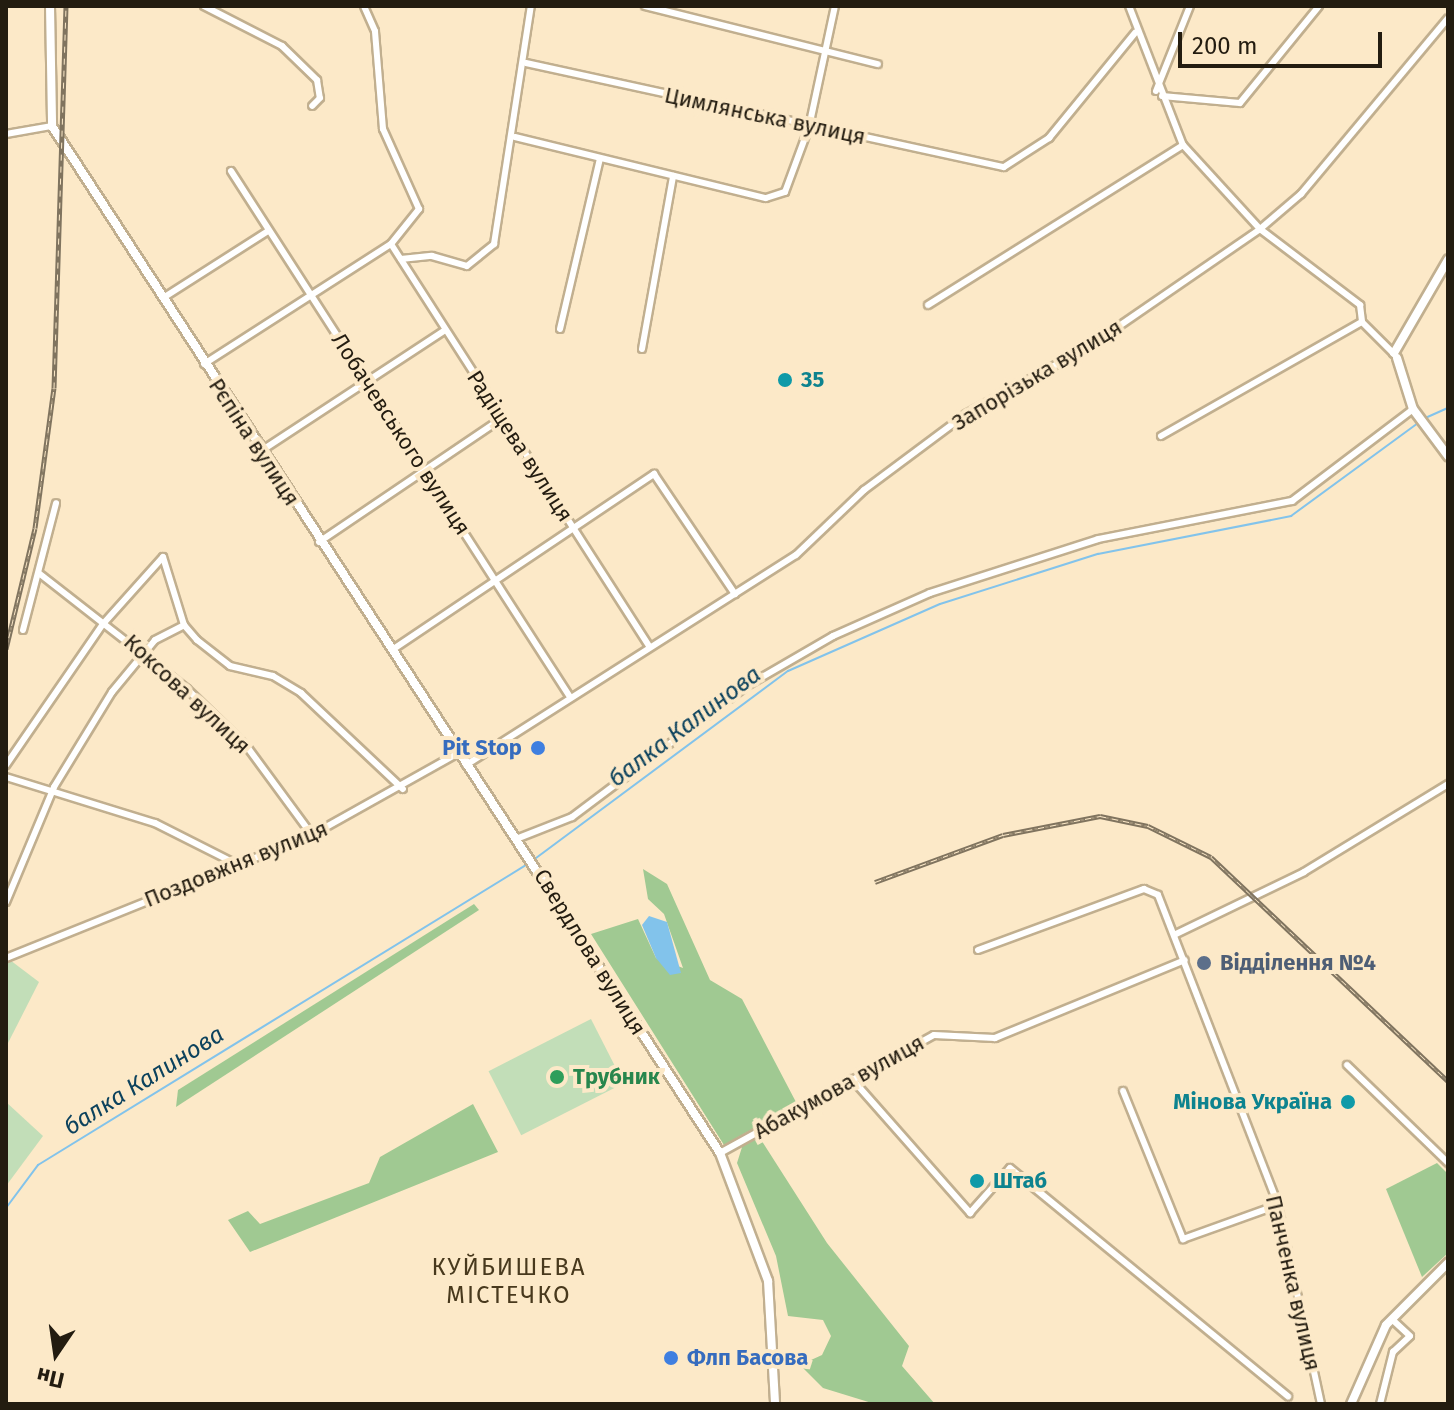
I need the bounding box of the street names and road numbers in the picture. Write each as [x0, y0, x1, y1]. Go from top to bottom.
street label: Цимлянська вулиця [662, 82, 868, 150]
street label: Запорізька вулиця [947, 314, 1127, 436]
street label: Лобачевського вулиця [326, 328, 476, 540]
street label: Радіщева вулиця [461, 365, 579, 527]
street label: Рєпіна вулиця [203, 373, 305, 511]
street label: Коксова вулиця [118, 629, 256, 759]
street label: Поздовжня вулиця [140, 815, 332, 913]
street label: Свердлова вулиця [528, 864, 652, 1040]
street label: Абакумова вулиця [749, 1029, 929, 1145]
street label: Панченка вулиця [1260, 1193, 1326, 1373]

